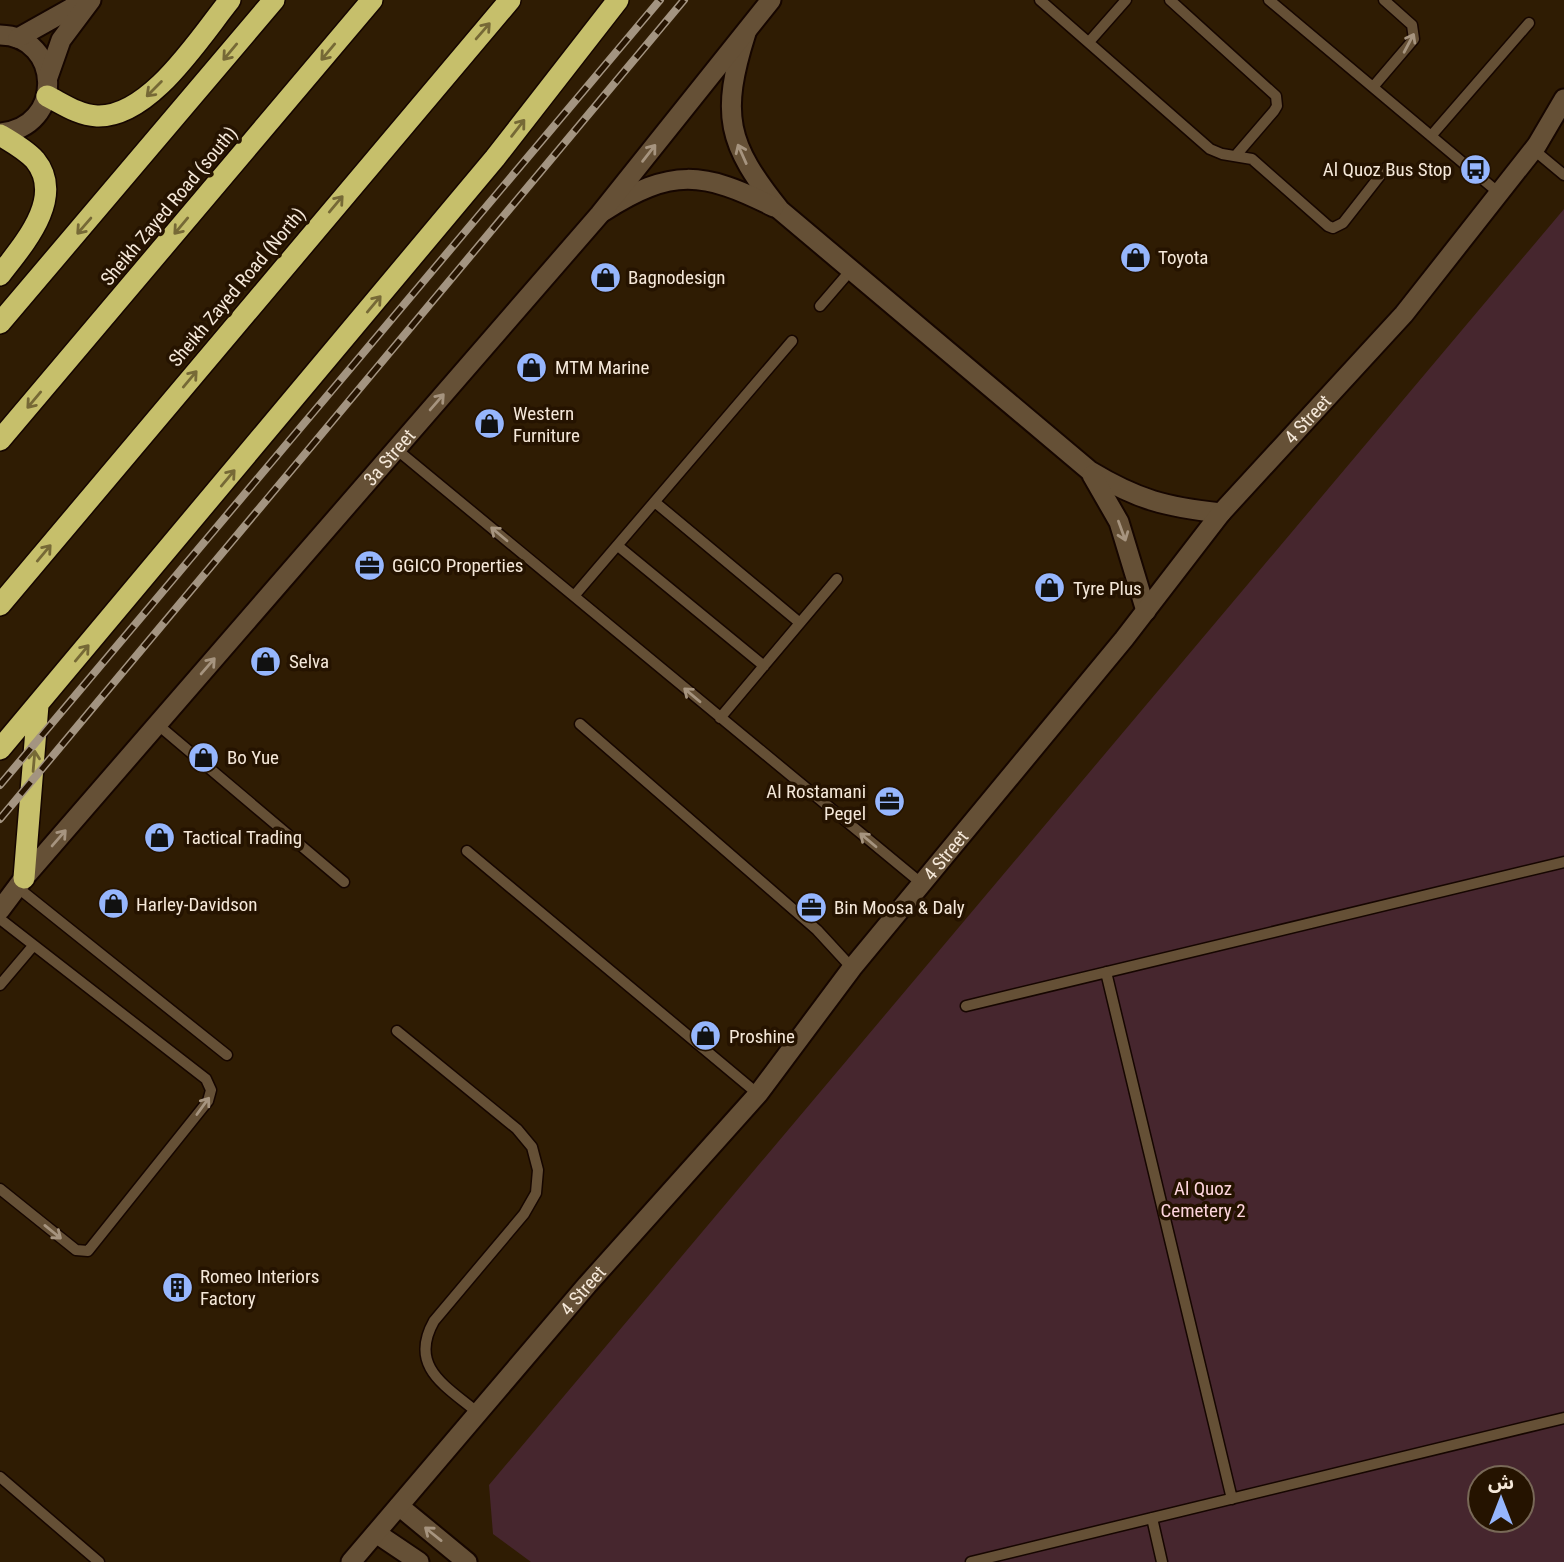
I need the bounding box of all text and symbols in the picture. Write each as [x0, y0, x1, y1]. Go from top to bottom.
one-way arrow [475, 22, 491, 40]
one-way arrow [1402, 33, 1416, 53]
one-way arrow [223, 43, 238, 61]
one-way arrow [320, 43, 336, 61]
one-way arrow [146, 81, 163, 98]
one-way arrow [511, 119, 526, 138]
street label: Sheikh Zayed Road (south) [96, 122, 242, 290]
one-way arrow [641, 144, 656, 162]
one-way arrow [735, 144, 748, 165]
bus stop icon: Al Quoz Bus Stop [1458, 152, 1492, 186]
place label: Al Quoz Bus Stop [1323, 158, 1452, 181]
one-way arrow [328, 196, 344, 214]
street label: Sheikh Zayed Road (North) [164, 203, 310, 371]
one-way arrow [76, 217, 92, 235]
one-way arrow [173, 217, 189, 235]
shop icon: Toyota [1118, 240, 1152, 274]
place label: Toyota [1158, 246, 1208, 269]
shop icon: Bagnodesign [588, 260, 622, 294]
place label: Bagnodesign [628, 266, 726, 289]
one-way arrow [366, 295, 381, 313]
shop icon: MTM Marine [515, 350, 549, 384]
place label: MTM Marine [555, 356, 649, 379]
one-way arrow [182, 370, 198, 388]
one-way arrow [26, 390, 42, 408]
street label: 4 Street [1279, 390, 1336, 448]
one-way arrow [429, 393, 445, 411]
place label: Western Furniture [513, 402, 580, 447]
shop icon: Western Furniture [473, 407, 507, 441]
street label: 3a Street [358, 424, 420, 490]
one-way arrow [220, 470, 236, 488]
one-way arrow [1117, 520, 1129, 542]
one-way arrow [490, 526, 508, 542]
one-way arrow [36, 544, 52, 562]
office icon: GGICO Properties [352, 548, 386, 582]
place label: GGICO Properties [392, 554, 524, 577]
shop icon: Tyre Plus [1033, 571, 1067, 605]
place label: Tyre Plus [1073, 577, 1142, 600]
one-way arrow [74, 644, 90, 662]
shop icon: Selva [249, 644, 283, 678]
place label: Selva [289, 650, 329, 673]
one-way arrow [200, 657, 216, 675]
one-way arrow [684, 687, 702, 703]
shop icon: Bo Yue [187, 740, 221, 774]
place label: Bo Yue [227, 746, 279, 769]
one-way arrow [28, 750, 41, 773]
place label: Al Rostamani Pegel [766, 780, 866, 825]
office icon: Al Rostamani Pegel [872, 785, 906, 819]
shop icon: Tactical Trading [143, 820, 177, 854]
street label: 4 Street [918, 825, 973, 885]
place label: Tactical Trading [183, 826, 302, 849]
one-way arrow [51, 829, 67, 847]
one-way arrow [859, 832, 877, 848]
shop icon: Harley-Davidson [96, 887, 130, 921]
office icon: Bin Moosa & Daly [794, 890, 828, 924]
place label: Harley-Davidson [136, 893, 258, 916]
place label: Bin Moosa & Daly [834, 896, 965, 919]
shop icon: Proshine [689, 1019, 723, 1053]
place label: Proshine [729, 1025, 795, 1048]
one-way arrow [196, 1097, 210, 1116]
park label: Al Quoz Cemetery 2 [1160, 1177, 1246, 1222]
one-way arrow [44, 1224, 62, 1240]
street label: 4 Street [555, 1261, 610, 1320]
place label: Romeo Interiors Factory [200, 1265, 319, 1310]
building icon: Romeo Interiors Factory [160, 1270, 194, 1304]
north arrow [1466, 1464, 1536, 1534]
text: ش [1488, 1471, 1514, 1494]
one-way arrow [424, 1526, 442, 1542]

